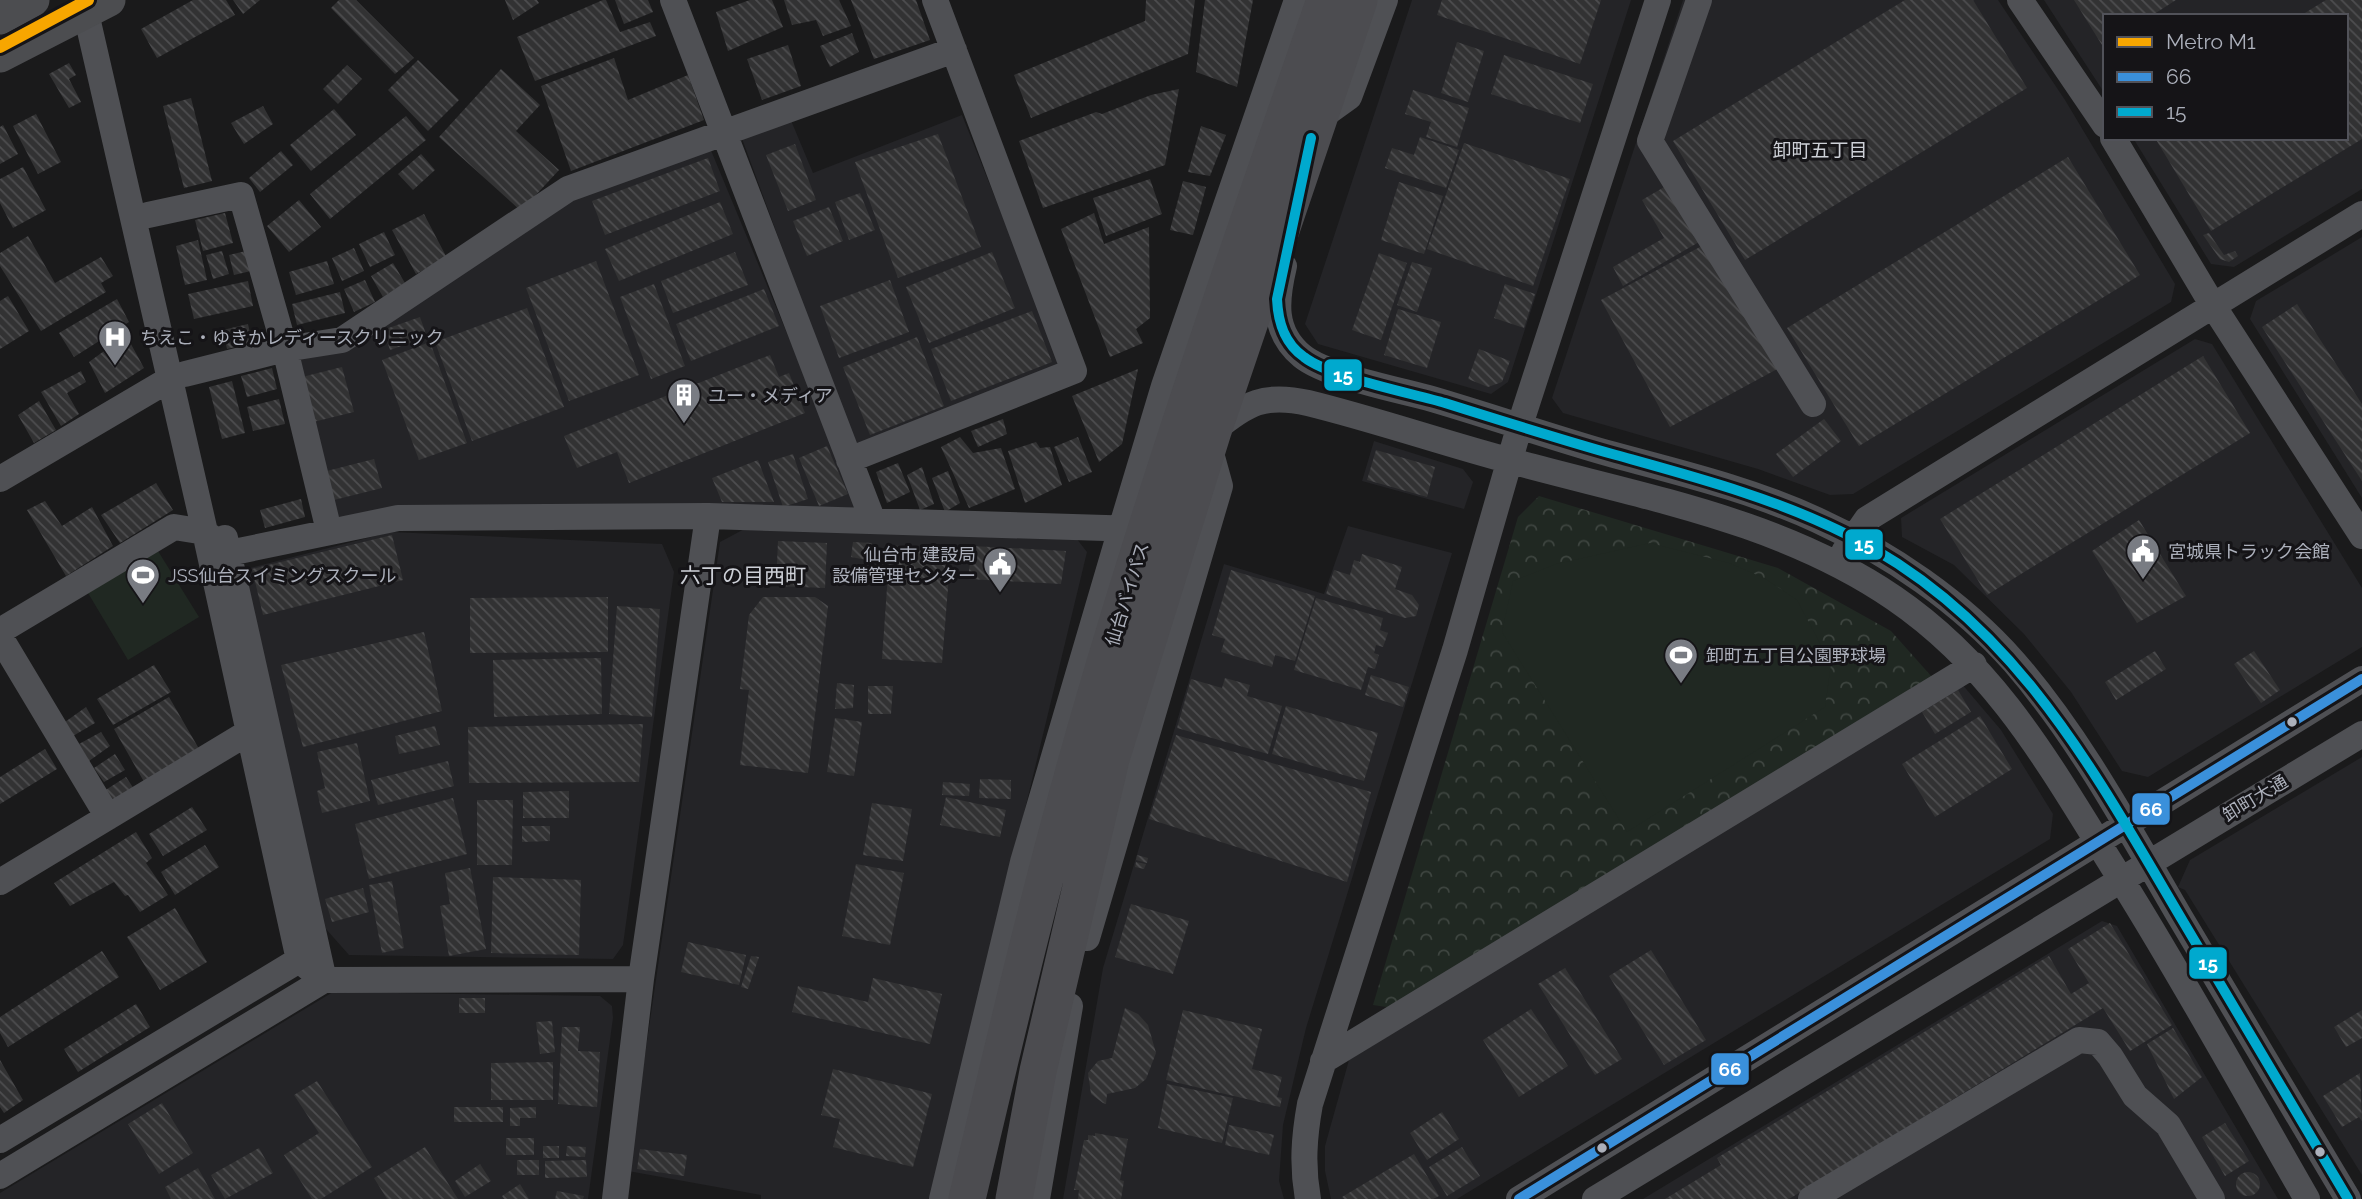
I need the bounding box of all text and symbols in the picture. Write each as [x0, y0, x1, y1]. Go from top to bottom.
legend [2103, 14, 2348, 140]
text: Metro M1 [2166, 29, 2256, 54]
text: 66 [2166, 64, 2191, 89]
text: 15 [2166, 99, 2186, 124]
district label: 卸町五丁目 [1772, 139, 1868, 161]
hospital icon: ちえこ・ゆきかレディースクリニック [96, 318, 134, 367]
place label: ちえこ・ゆきかレディースクリニック [140, 327, 444, 348]
line badge: 15 [1323, 358, 1363, 392]
text: 15 [1333, 364, 1353, 386]
building icon: ユー・メディア [665, 376, 703, 425]
place label: ユー・メディア [708, 385, 833, 406]
line badge: 15 [1844, 528, 1884, 561]
public building icon: 宮城県トラック会館 [2124, 532, 2162, 581]
text: 15 [1854, 533, 1874, 555]
street label: 仙台バイパス [1101, 539, 1153, 649]
place label: 宮城県トラック会館 [2168, 541, 2330, 562]
place label: 仙台市 建設局 設備管理センター [832, 544, 976, 586]
public building icon: 仙台市 建設局 設備管理センター [981, 545, 1019, 594]
sports icon: JSS仙台スイミングスクール [124, 556, 162, 605]
district label: 六丁の目西町 [680, 563, 806, 588]
place label: JSS仙台スイミングスクール [168, 565, 397, 586]
sports icon: 卸町五丁目公園野球場 [1662, 636, 1700, 685]
place label: 卸町五丁目公園野球場 [1706, 645, 1886, 666]
unlabelled marker [2285, 715, 2299, 729]
street label: 卸町大通 [2219, 770, 2291, 826]
line badge: 66 [2131, 792, 2171, 826]
text: 66 [2139, 798, 2163, 820]
line badge: 15 [2188, 946, 2228, 980]
text: 15 [2198, 952, 2218, 974]
line badge: 66 [1710, 1052, 1750, 1086]
text: 66 [1718, 1058, 1742, 1080]
unlabelled marker [1595, 1141, 1609, 1155]
unlabelled marker [2313, 1145, 2327, 1159]

